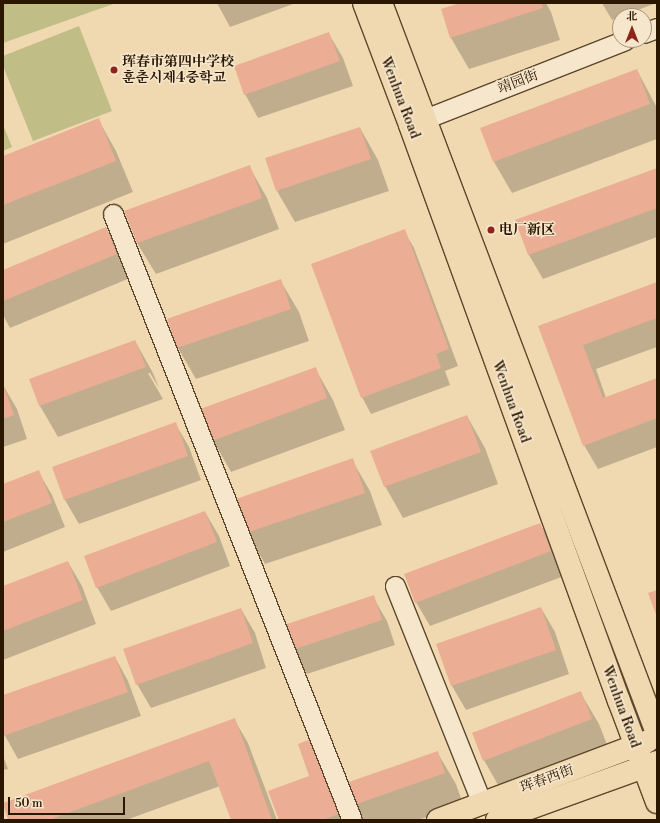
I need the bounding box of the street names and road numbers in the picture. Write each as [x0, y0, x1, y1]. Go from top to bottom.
street label: Wenhua Road [377, 55, 423, 141]
street label: 靖园街 [495, 67, 541, 97]
street label: Wenhua Road [488, 359, 534, 445]
street label: Wenhua Road [598, 664, 644, 750]
street label: 珲春西街 [518, 762, 576, 796]

